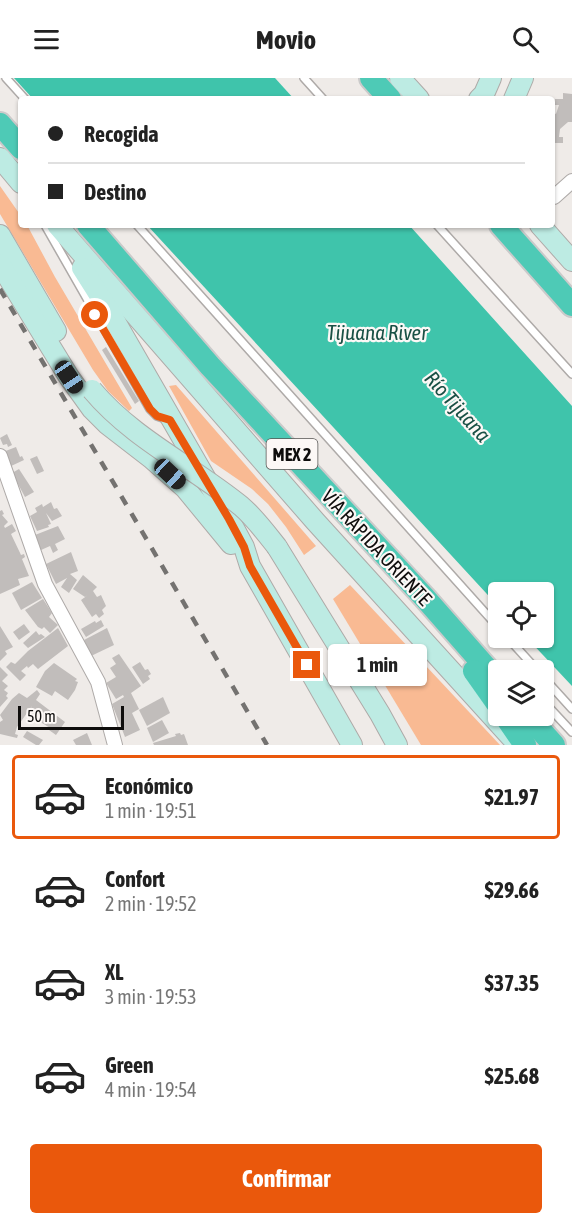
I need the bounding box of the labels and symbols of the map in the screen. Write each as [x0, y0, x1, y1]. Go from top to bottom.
route start [81, 301, 108, 328]
water label: Tijuana River [327, 320, 428, 344]
car [51, 357, 87, 397]
water label: Río Tijuana [420, 366, 496, 446]
road number: MEX 2 [266, 439, 318, 469]
car [151, 455, 189, 493]
street label: VÍA RÁPIDA ORIENTE [317, 484, 437, 610]
callout: 1 min [328, 644, 427, 686]
route end [293, 651, 320, 678]
scale bar [18, 703, 124, 730]

